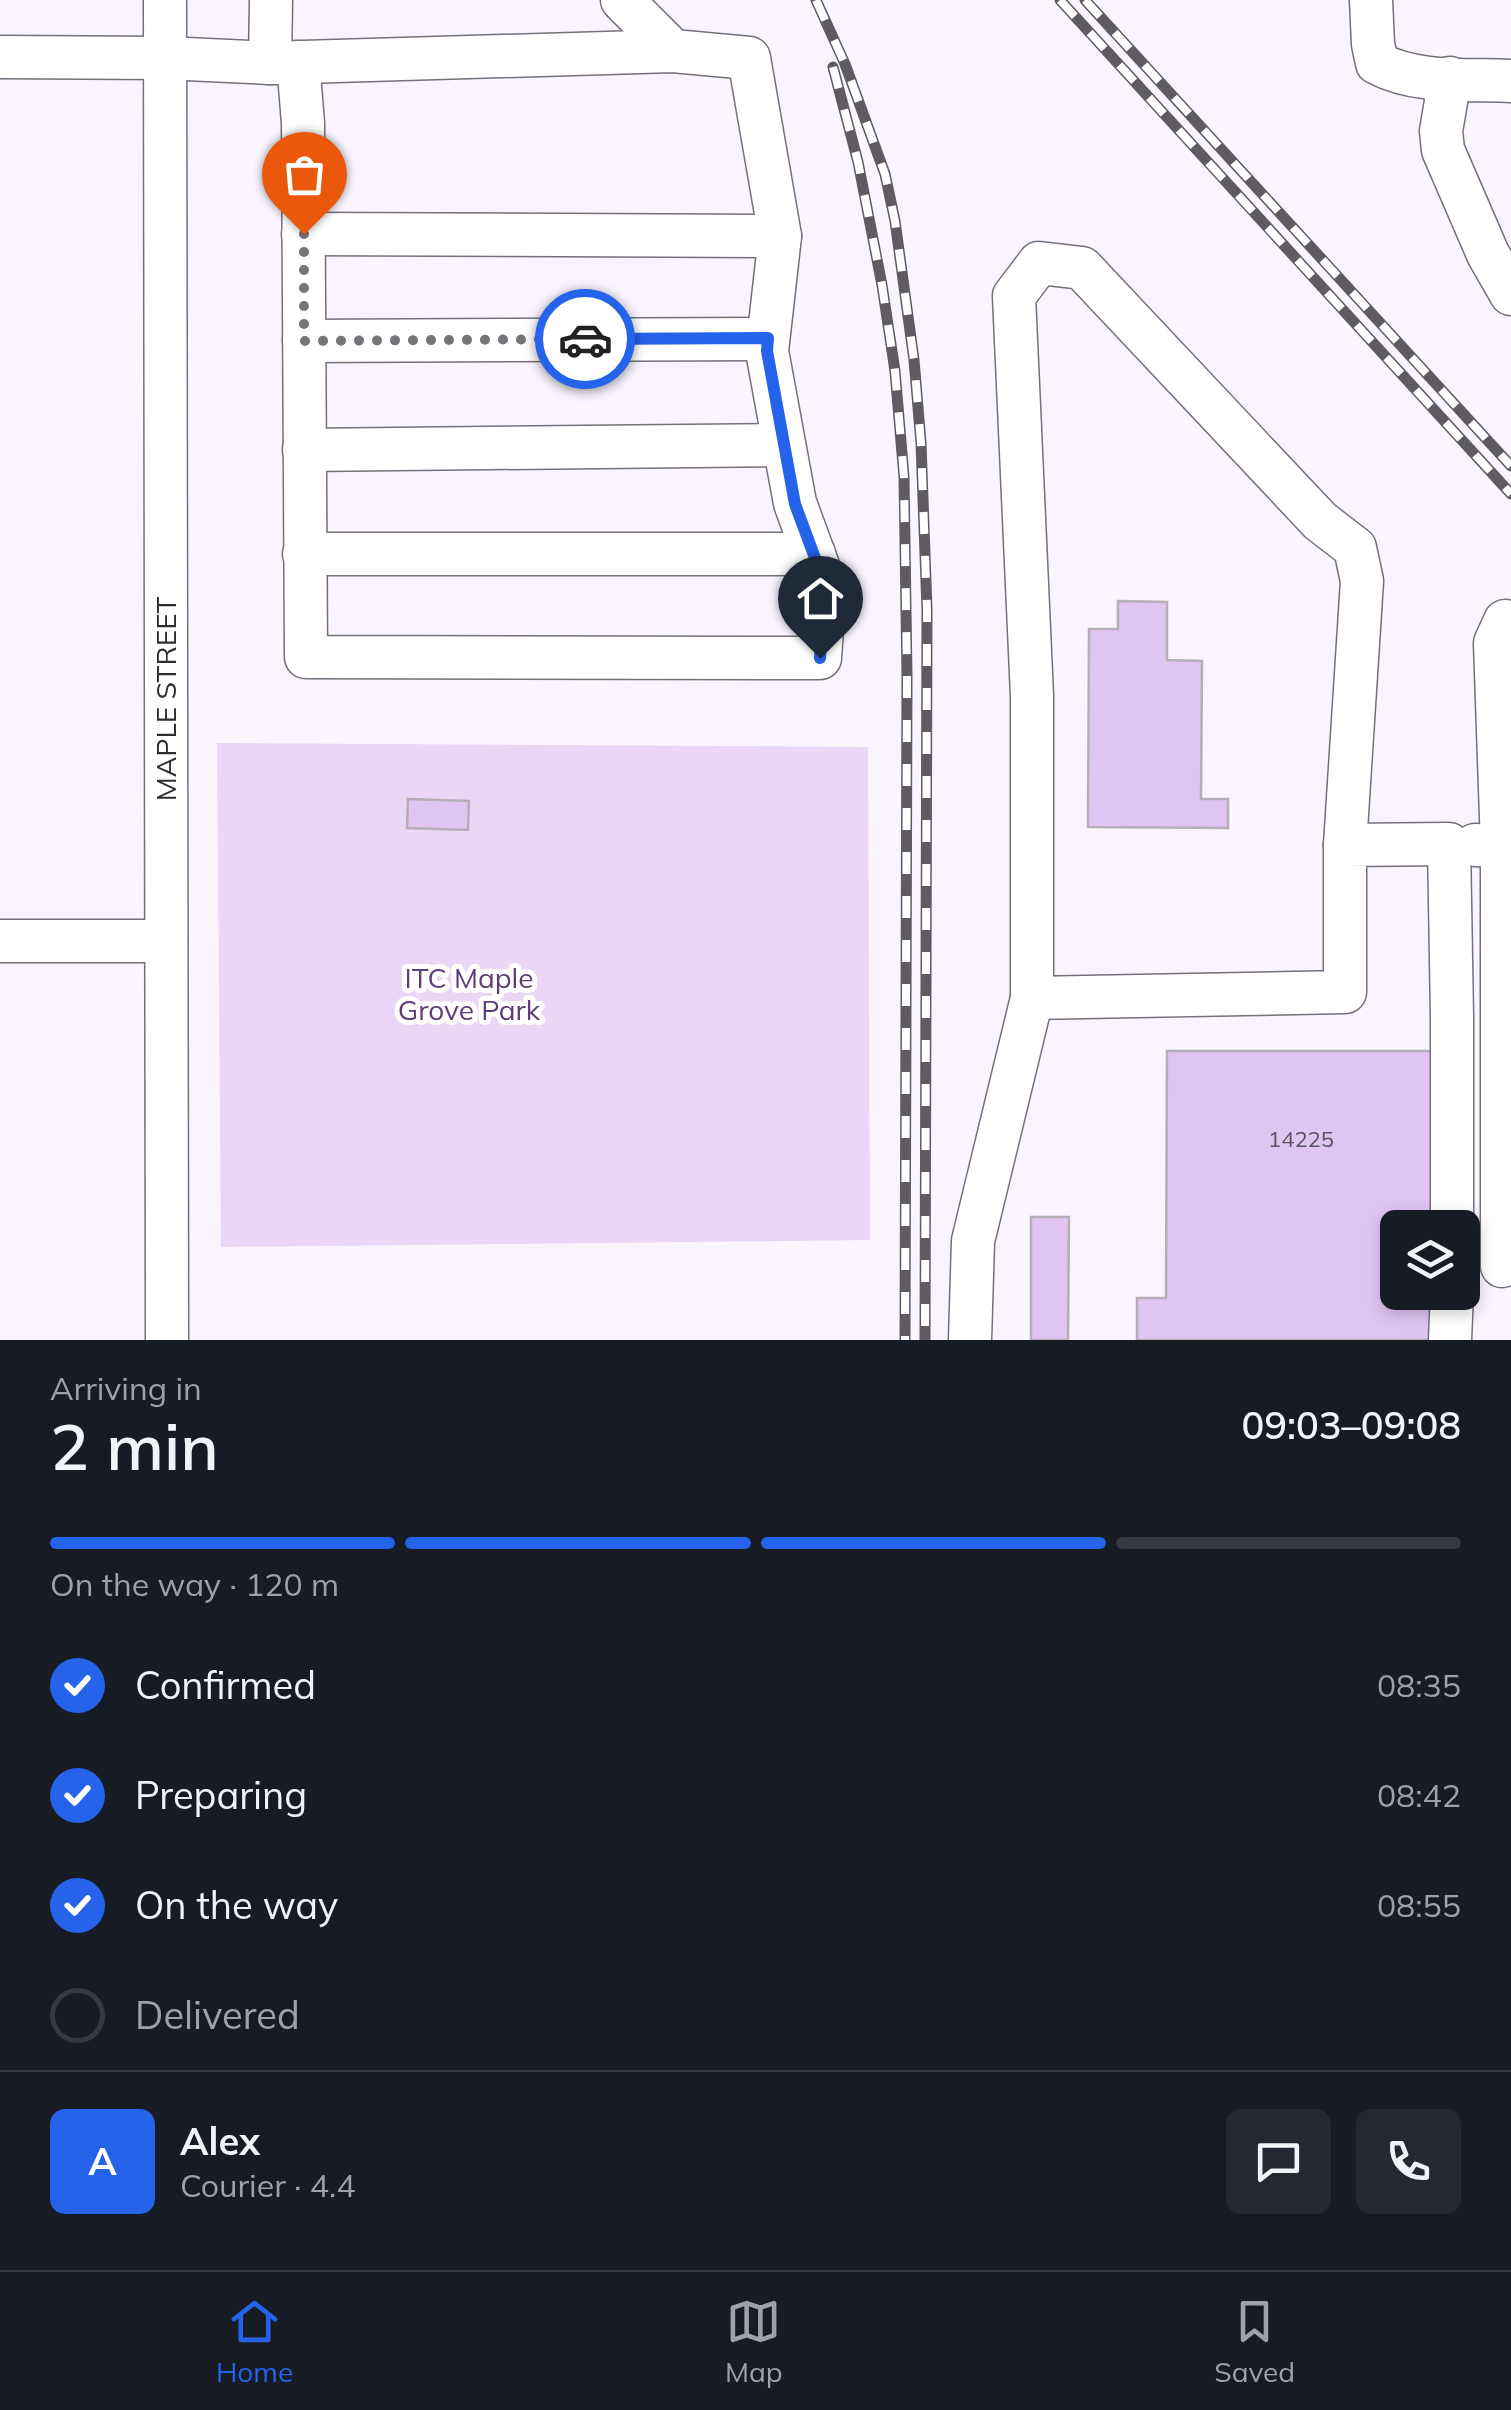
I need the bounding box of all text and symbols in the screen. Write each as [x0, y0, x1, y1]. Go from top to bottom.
pin [262, 132, 347, 235]
icon: bag [277, 147, 332, 202]
courier [535, 289, 635, 389]
icon: car [558, 312, 613, 367]
pin [778, 556, 863, 659]
icon: home [793, 571, 848, 626]
street label: MAPLE STREET [148, 597, 183, 801]
park label: ITC Maple Grove Park [398, 960, 541, 1027]
house number: 14225 [1268, 1125, 1334, 1153]
map controls [1380, 1210, 1480, 1310]
button: layers [1380, 1210, 1480, 1310]
text: Arriving in [50, 1368, 202, 1408]
text: 09:03–09:08 [1241, 1401, 1461, 1449]
text: 2 min [50, 1405, 219, 1486]
text: On the way · 120 m [50, 1564, 339, 1604]
icon: check [50, 1658, 105, 1713]
text: Confirmed [135, 1661, 316, 1709]
text: 08:35 [1377, 1665, 1461, 1705]
icon: check [50, 1768, 105, 1823]
text: Preparing [135, 1771, 307, 1819]
text: 08:42 [1377, 1775, 1461, 1815]
icon: check [50, 1878, 105, 1933]
text: On the way [135, 1881, 338, 1929]
text: 08:55 [1377, 1885, 1461, 1925]
text: Delivered [135, 1991, 300, 2039]
button: chat [1226, 2109, 1331, 2214]
button: phone [1356, 2109, 1461, 2214]
text: Alex [180, 2117, 260, 2165]
text: A [88, 2137, 117, 2185]
text: Courier · 4.4 [180, 2165, 356, 2205]
tab: Home [216, 2294, 293, 2389]
tab: Map [725, 2294, 783, 2389]
tab: Saved [1214, 2294, 1295, 2389]

